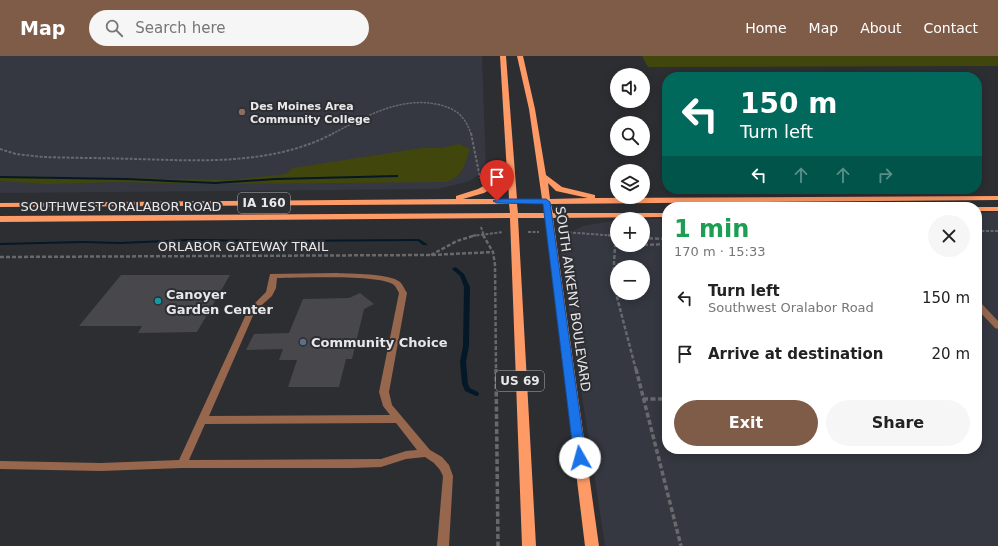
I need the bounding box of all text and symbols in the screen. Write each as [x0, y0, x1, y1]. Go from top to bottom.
search box [89, 10, 369, 46]
text: Map [20, 17, 65, 39]
icon: search [103, 17, 125, 39]
text: Search here [135, 19, 225, 37]
text: Home [745, 20, 787, 36]
text: Map [809, 20, 838, 36]
text: About [860, 20, 902, 36]
text: Contact [924, 20, 978, 36]
map controls [610, 68, 650, 300]
button: sound [610, 68, 650, 108]
text: 150 m [740, 87, 837, 120]
icon: left [674, 88, 726, 140]
place label: Des Moines Area Community College [250, 100, 370, 126]
marker: Des Moines Area Community College [237, 107, 247, 117]
button: search [610, 116, 650, 156]
text: Turn left [740, 121, 813, 142]
pin [480, 160, 514, 201]
button: layers [610, 164, 650, 204]
icon: left [748, 164, 770, 186]
icon: ahead [790, 164, 812, 186]
icon: ahead [832, 164, 854, 186]
icon: right [874, 164, 896, 186]
icon: arrive [486, 166, 508, 188]
road number: IA 160 [238, 193, 290, 213]
street label: SOUTHWEST ORALABOR ROAD [20, 199, 222, 214]
street label: SOUTH ANKENY BOULEVARD [553, 205, 593, 393]
button: + [610, 212, 650, 252]
text: 1 min [674, 215, 749, 243]
button: close [928, 215, 970, 257]
street label: ORLABOR GATEWAY TRAIL [158, 239, 329, 254]
text: 170 m · 15:33 [674, 244, 765, 259]
button: − [610, 260, 650, 300]
text: Turn left [708, 282, 780, 300]
place label: Canoyer Garden Center [166, 287, 273, 317]
icon: left [674, 287, 696, 309]
text: 150 m [922, 289, 970, 307]
marker: Canoyer Garden Center [153, 296, 163, 306]
text: Southwest Oralabor Road [708, 300, 874, 315]
place label: Community Choice [311, 335, 448, 350]
marker: Community Choice [298, 337, 308, 347]
icon: arrive [674, 343, 696, 365]
text: Arrive at destination [708, 345, 883, 363]
text: 20 m [932, 345, 970, 363]
road number: US 69 [496, 371, 544, 391]
button: Exit [674, 400, 818, 446]
button: Share [826, 400, 970, 446]
position arrow [559, 437, 601, 479]

